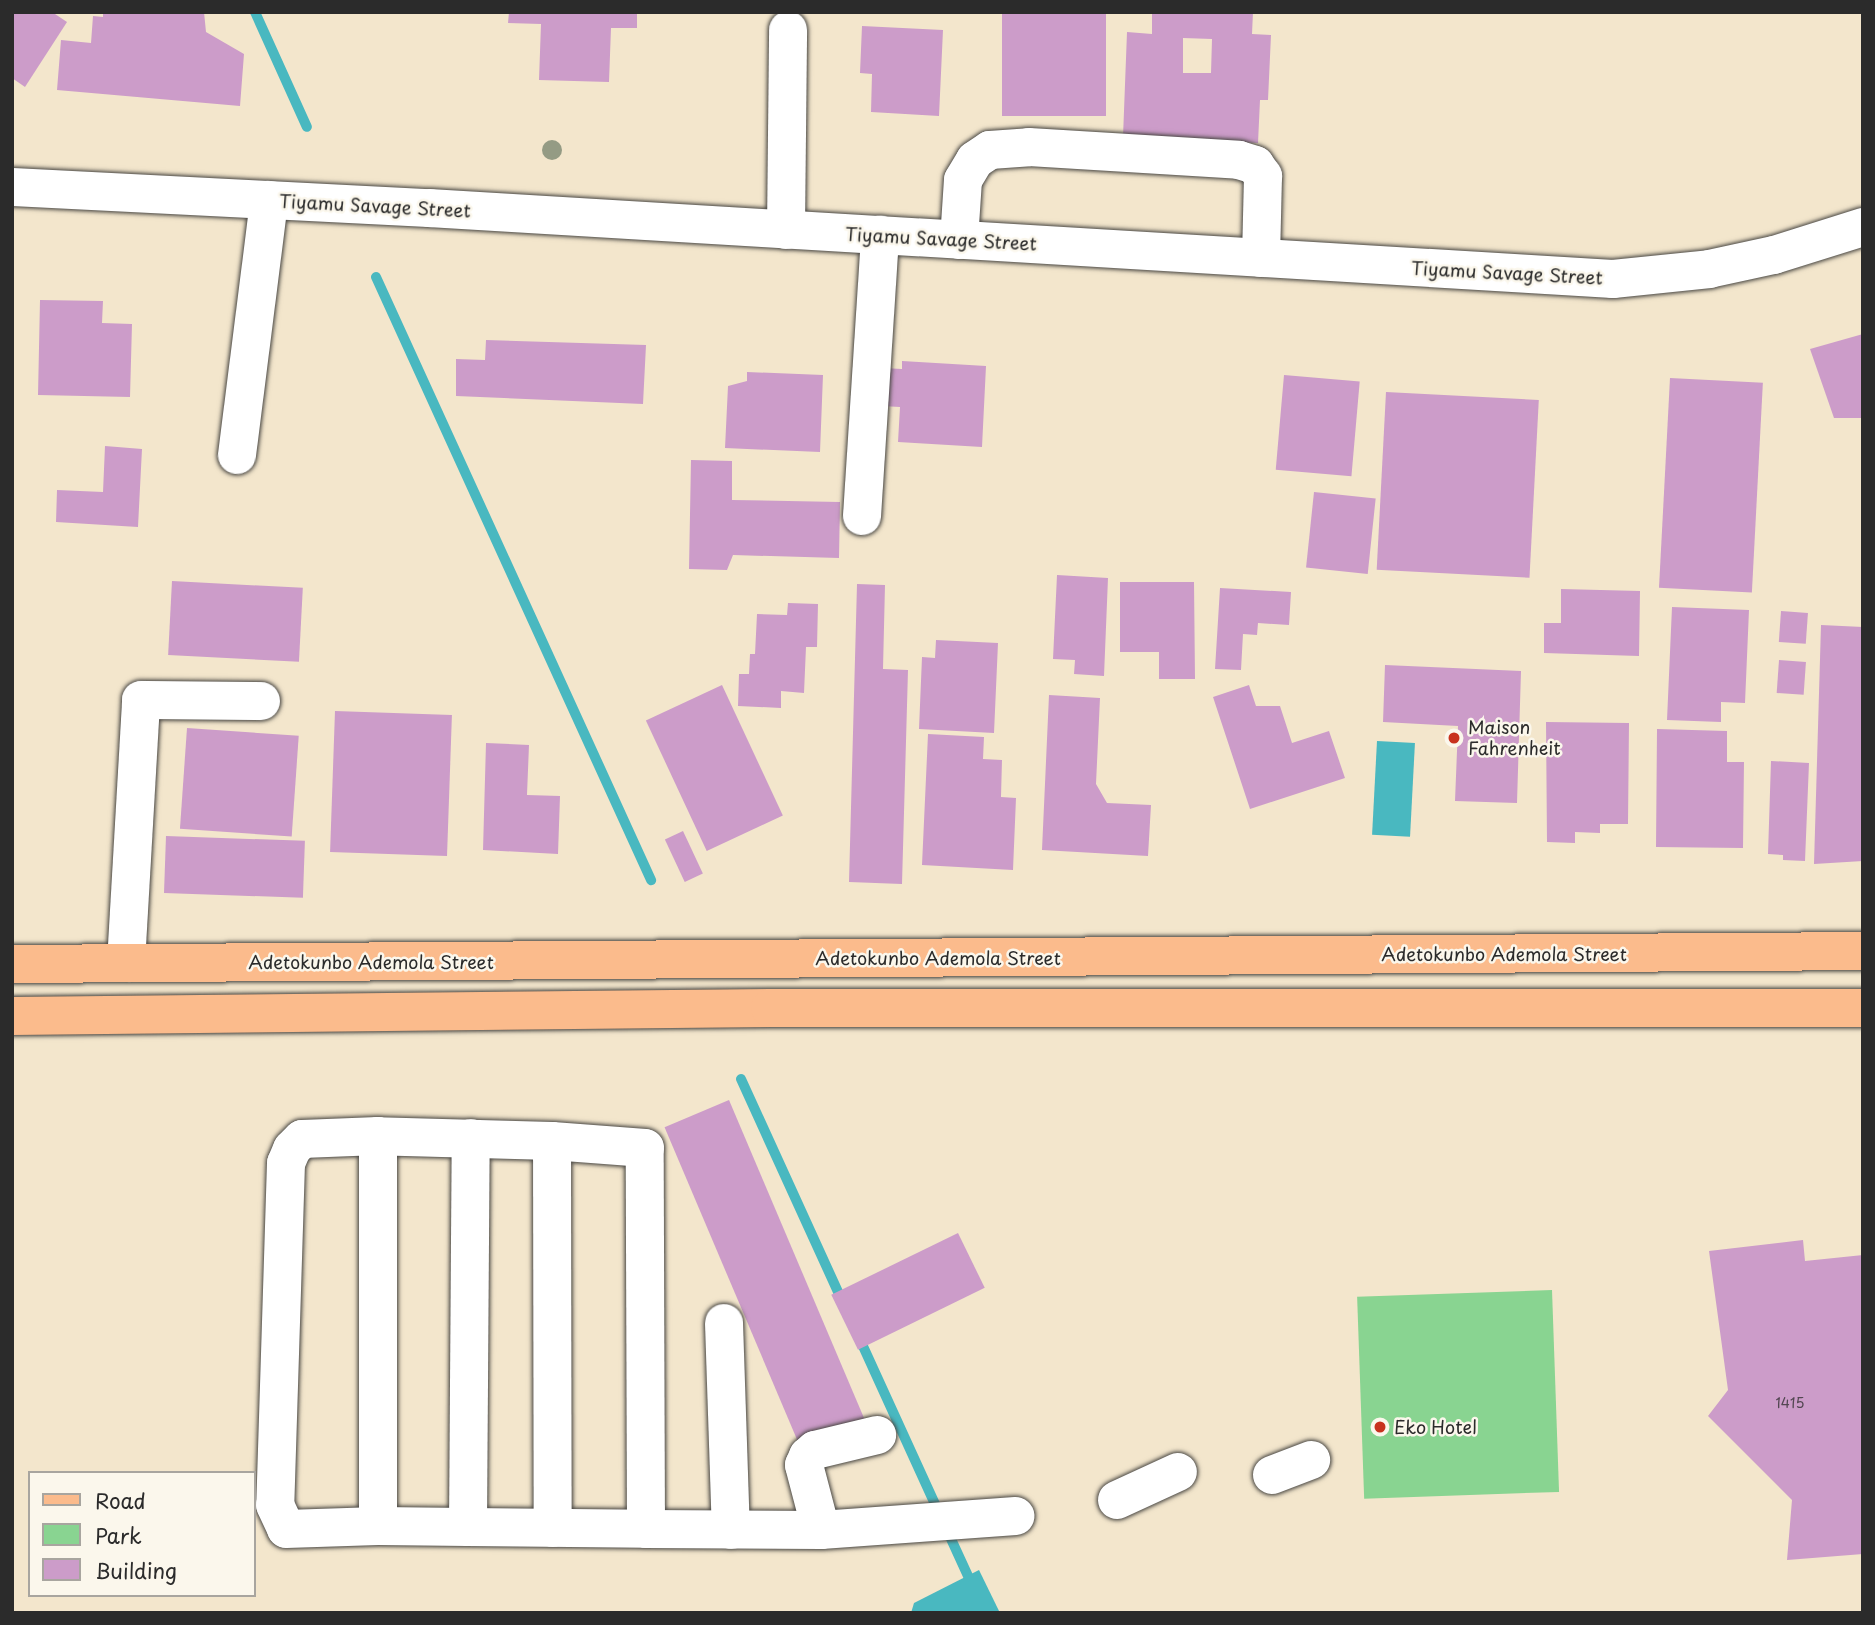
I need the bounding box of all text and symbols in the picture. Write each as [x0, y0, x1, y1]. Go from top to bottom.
street label: Tiyamu Savage Street [278, 190, 472, 222]
street label: Tiyamu Savage Street [844, 223, 1038, 255]
street label: Tiyamu Savage Street [1410, 257, 1604, 289]
place label: Maison Fahrenheit [1468, 717, 1561, 760]
marker: Maison Fahrenheit [1446, 730, 1462, 746]
street label: Adetokunbo Ademola Street [1381, 943, 1627, 965]
street label: Adetokunbo Ademola Street [815, 947, 1061, 969]
street label: Adetokunbo Ademola Street [248, 951, 494, 973]
house number: 1415 [1775, 1395, 1805, 1411]
place label: Eko Hotel [1394, 1416, 1478, 1438]
marker: Eko Hotel [1372, 1419, 1388, 1435]
legend [28, 1471, 256, 1597]
text: Road [95, 1484, 146, 1516]
text: Park [95, 1519, 142, 1551]
text: Building [95, 1554, 177, 1586]

